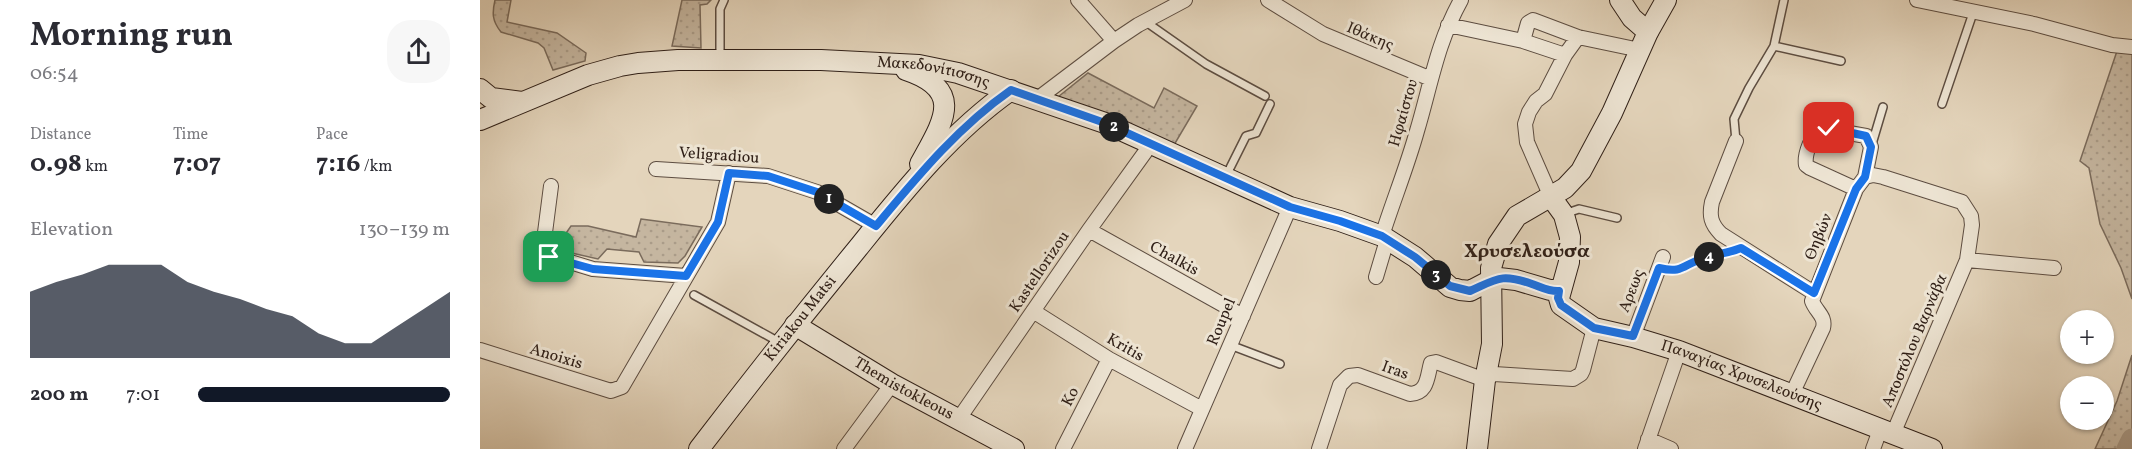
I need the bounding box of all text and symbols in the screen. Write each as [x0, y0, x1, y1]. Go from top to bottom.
text: Morning run [30, 14, 233, 60]
street label: Ιθάκης [1343, 17, 1397, 57]
button: share [387, 20, 450, 83]
street label: Μακεδονίτισσης [876, 52, 993, 94]
text: 06:54 [30, 60, 79, 88]
street label: Ηφαίστου [1384, 76, 1424, 149]
pin [1803, 102, 1854, 153]
icon: check [1812, 111, 1845, 144]
pin: 2 [1099, 112, 1129, 142]
text: 2 [1110, 116, 1118, 138]
text: Distance [30, 124, 91, 146]
text: Time [173, 124, 208, 146]
text: Pace [316, 124, 348, 146]
street label: Veligradiou [678, 142, 760, 170]
text: 0.98 [30, 146, 82, 182]
text: 7:07 [173, 146, 221, 182]
text: 7:16 [316, 146, 361, 182]
text: km [82, 156, 108, 178]
text: /km [361, 156, 392, 178]
pin: 1 [814, 184, 844, 214]
text: 1 [826, 188, 832, 210]
street label: Θηβών [1800, 210, 1838, 264]
text: Elevation [30, 216, 113, 244]
text: 130–139 m [359, 216, 450, 244]
street label: Kastellorizou [1005, 227, 1075, 317]
pin [523, 231, 574, 282]
street label: Chalkis [1145, 237, 1203, 282]
district label: Χρυσελεούσα [1464, 238, 1590, 266]
icon: arrive [532, 240, 565, 273]
pin: 4 [1694, 242, 1724, 272]
text: 4 [1704, 246, 1714, 268]
pin: 3 [1421, 260, 1451, 290]
text: 3 [1432, 264, 1440, 286]
street label: Αρεως [1614, 266, 1650, 316]
street label: Αποστόλου Βαρνάβα [1877, 270, 1953, 411]
street label: Kiriakou Matsi [760, 271, 842, 367]
street label: Roupel [1202, 295, 1242, 349]
map controls [2060, 310, 2114, 430]
button: + [2060, 310, 2114, 364]
street label: Kritis [1102, 329, 1148, 368]
street label: Παναγίας Χρυσελεούσης [1658, 335, 1825, 416]
street label: Anoixis [527, 339, 585, 375]
street label: Themistokleous [849, 352, 957, 426]
street label: Iras [1378, 356, 1412, 386]
button: − [2060, 376, 2114, 430]
text: 200 m [30, 381, 88, 409]
text: 7:01 [126, 381, 160, 409]
street label: Ko [1057, 384, 1085, 410]

